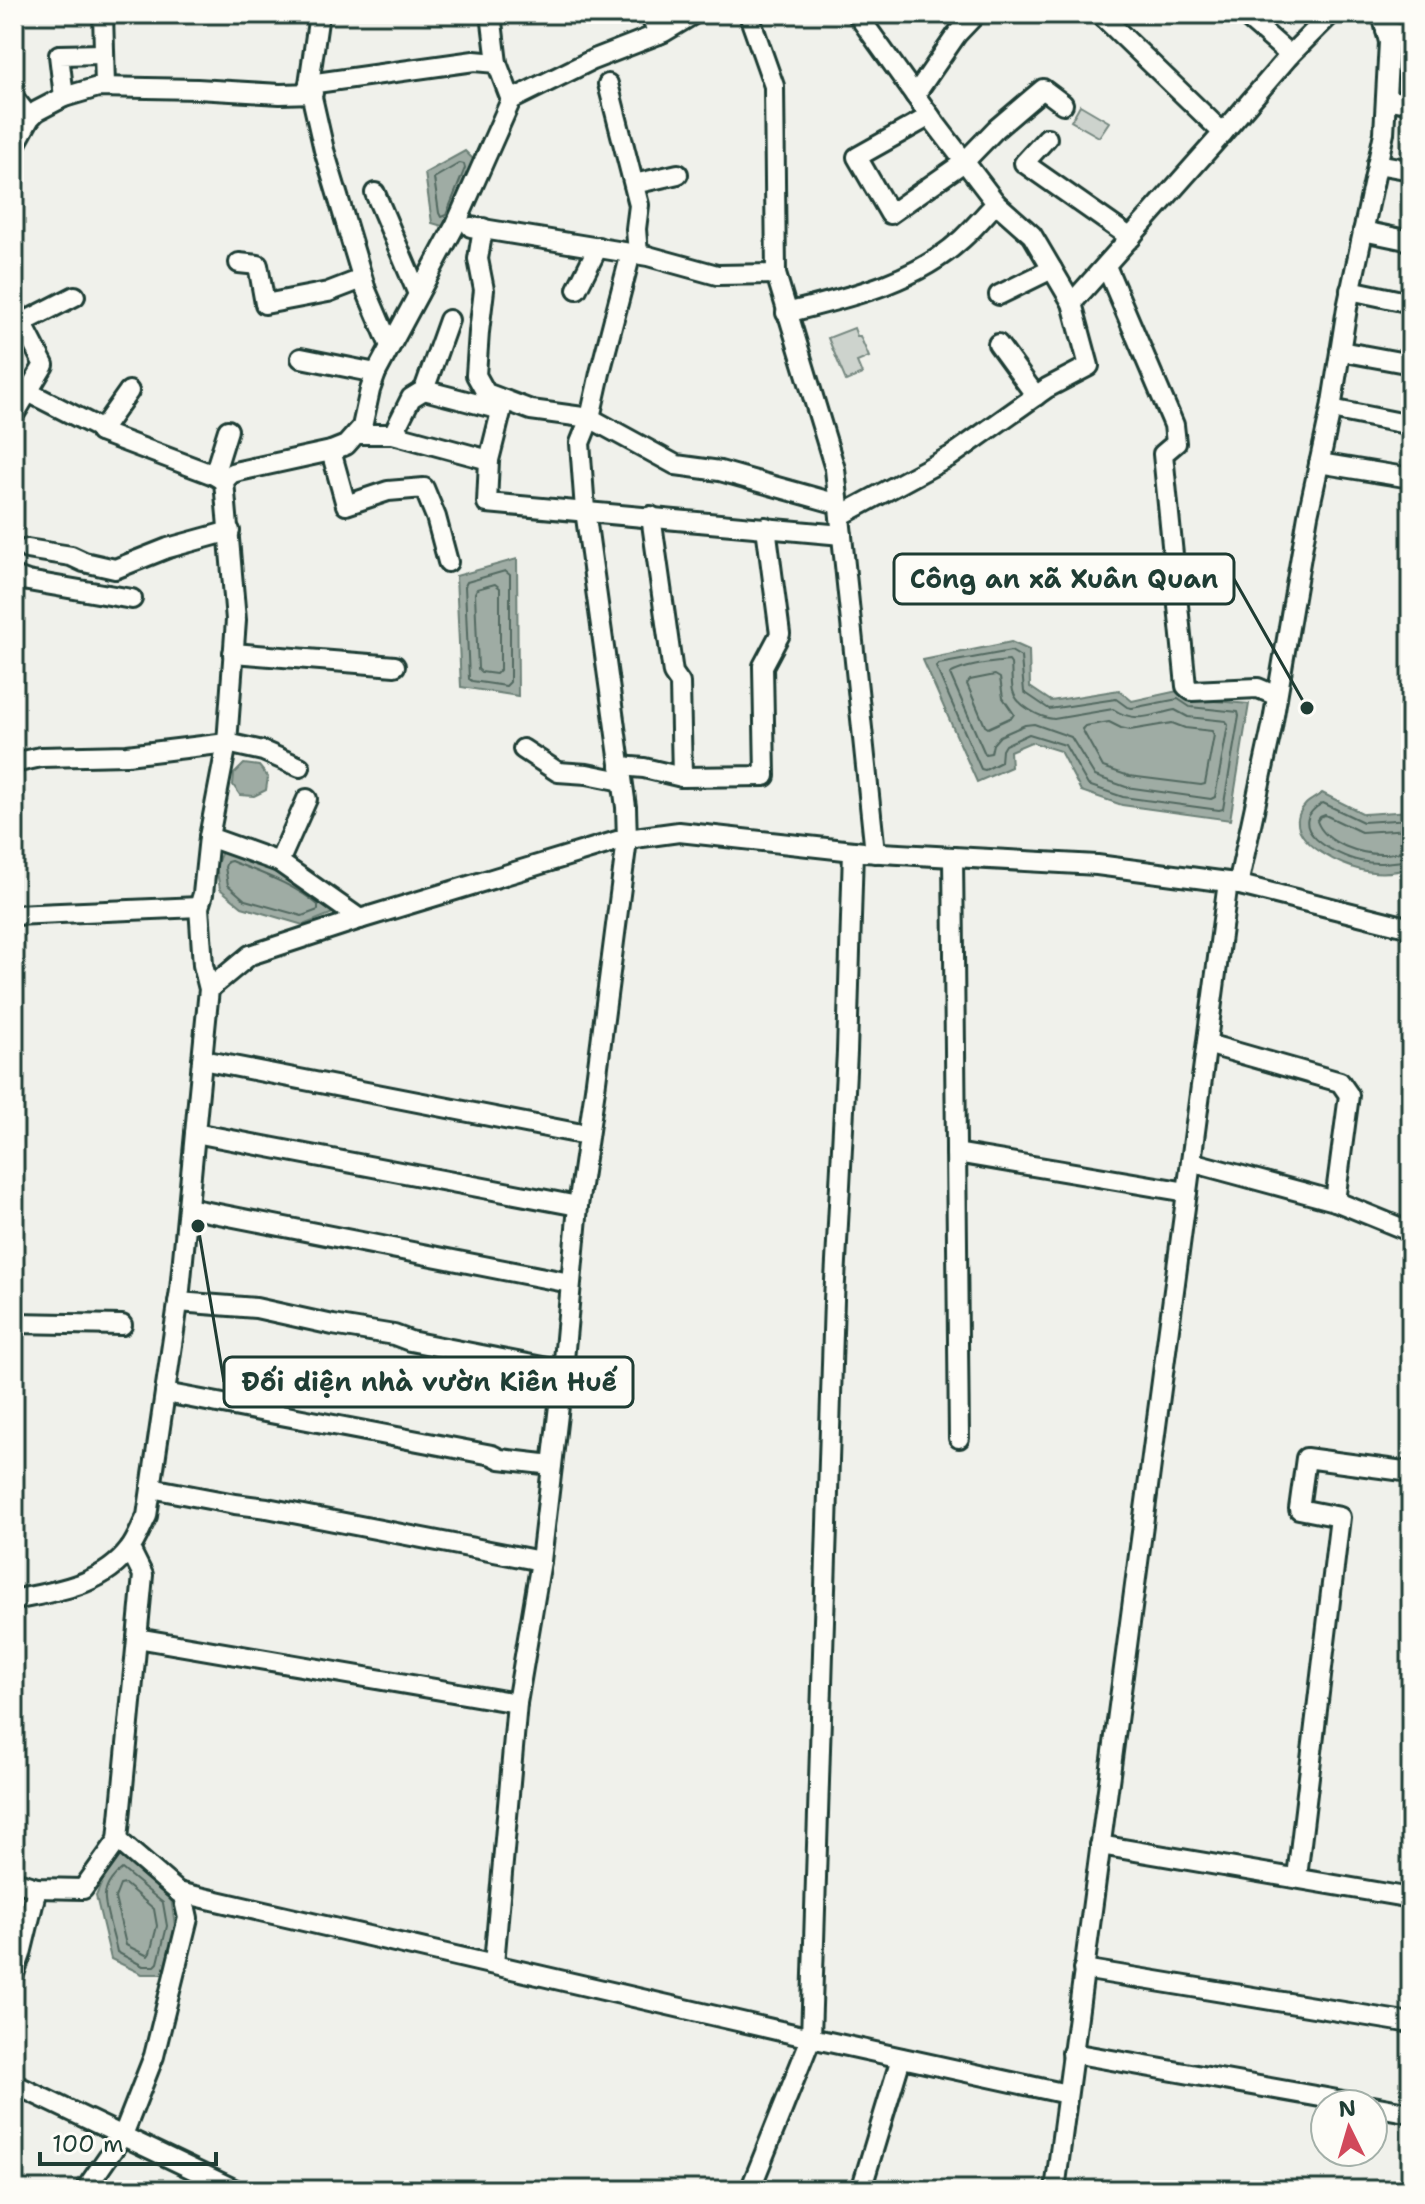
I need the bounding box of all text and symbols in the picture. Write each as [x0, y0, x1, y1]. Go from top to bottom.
callout: Công an xã Xuân Quan [894, 554, 1234, 604]
text: Công an xã Xuân Quan [910, 561, 1218, 596]
callout: Đối diện nhà vườn Kiên Huế [224, 1357, 633, 1407]
text: Đối diện nhà vườn Kiên Huế [241, 1364, 618, 1399]
north arrow [1309, 2088, 1389, 2168]
text: N [1337, 2093, 1357, 2124]
scale bar [40, 2116, 216, 2166]
text: 100 m [52, 2128, 124, 2160]

